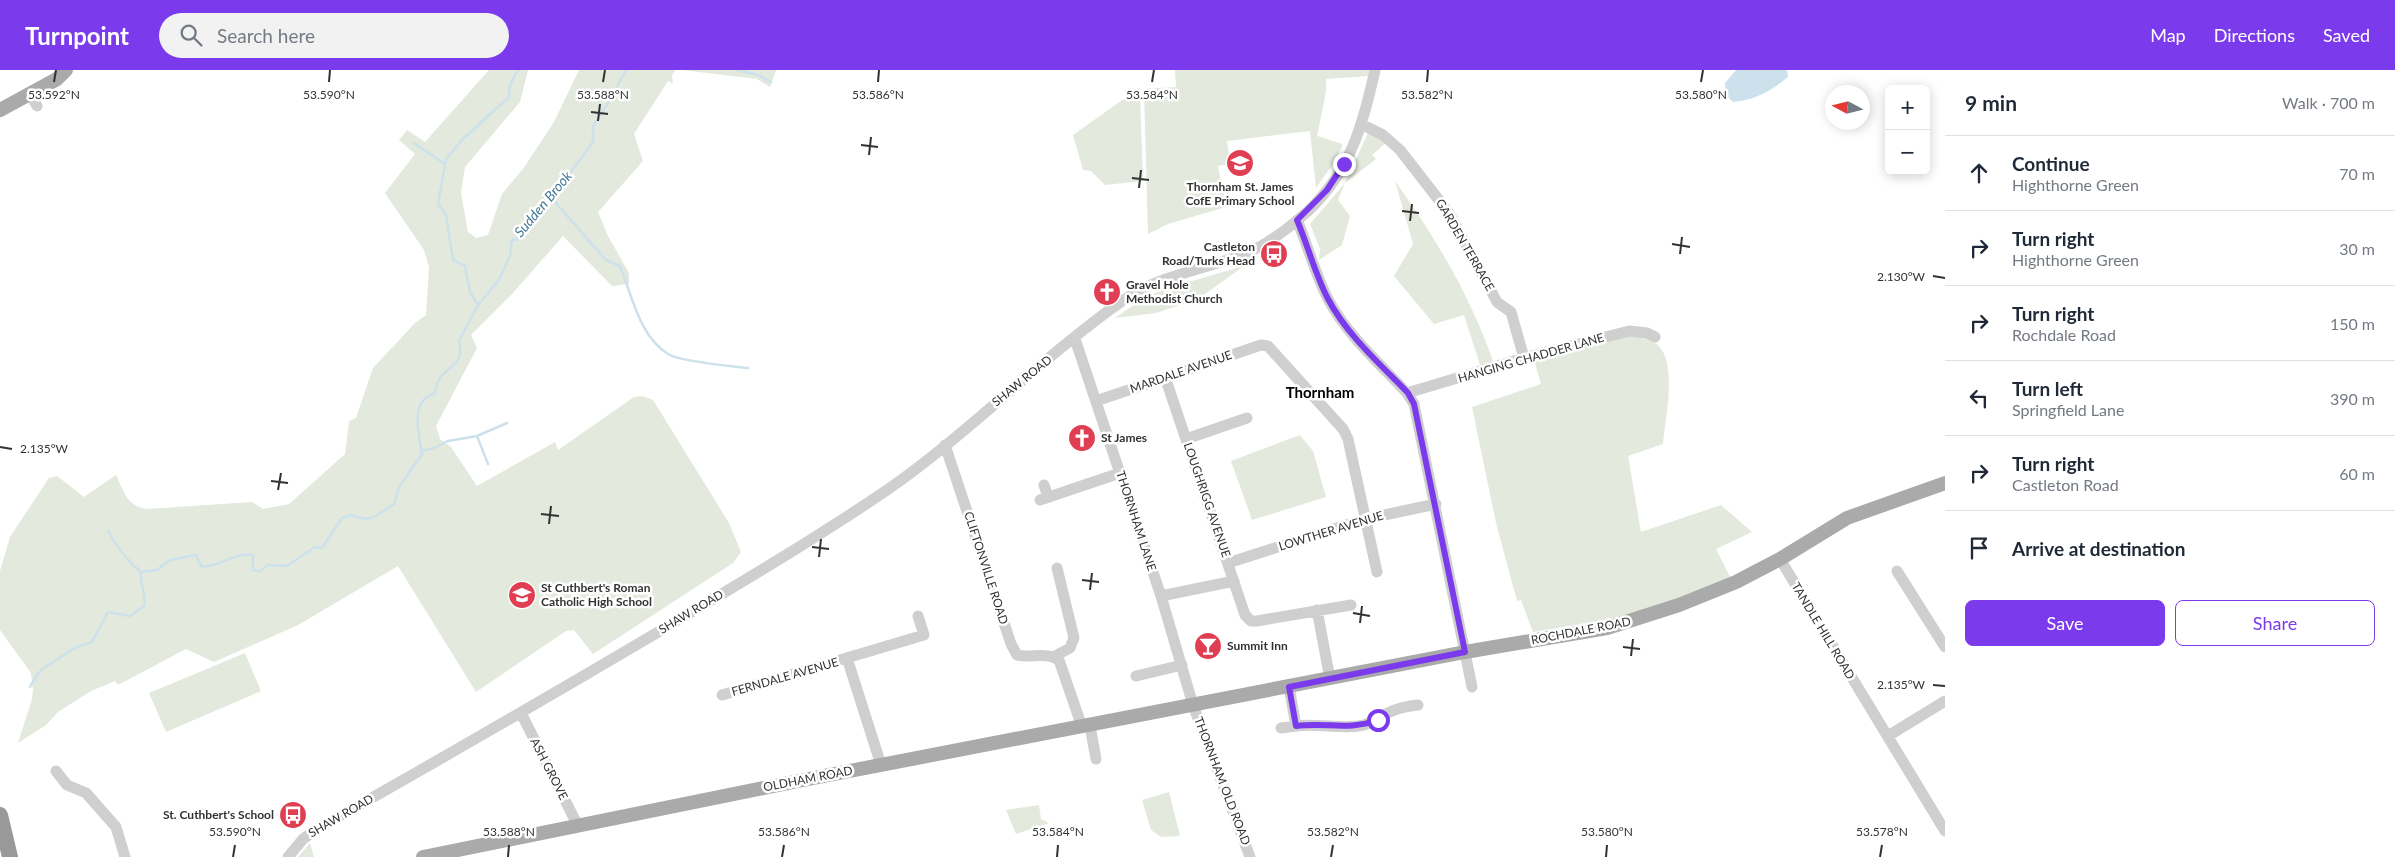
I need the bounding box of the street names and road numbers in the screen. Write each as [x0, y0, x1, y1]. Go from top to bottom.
street label: GARDEN TERRACE [1433, 196, 1498, 294]
street label: HANGING CHADDER LANE [1456, 329, 1606, 386]
street label: MARDALE AVENUE [1128, 347, 1234, 396]
street label: SHAW ROAD [989, 352, 1055, 409]
street label: LOUGHRIGG AVENUE [1181, 440, 1234, 559]
street label: THORNHAM LANE [1113, 469, 1160, 573]
street label: LOWTHER AVENUE [1277, 507, 1385, 554]
street label: CLIFTONVILLE ROAD [961, 510, 1012, 626]
street label: TANDLE HILL ROAD [1789, 580, 1858, 682]
street label: SHAW ROAD [656, 586, 726, 637]
street label: ROCHDALE ROAD [1530, 613, 1632, 648]
street label: FERNDALE AVENUE [730, 654, 840, 699]
street label: THORNHAM OLD ROAD [1191, 715, 1254, 847]
street label: ASH GROVE [527, 735, 571, 802]
street label: OLDHAM ROAD [762, 763, 854, 795]
street label: SHAW ROAD [306, 791, 376, 840]

